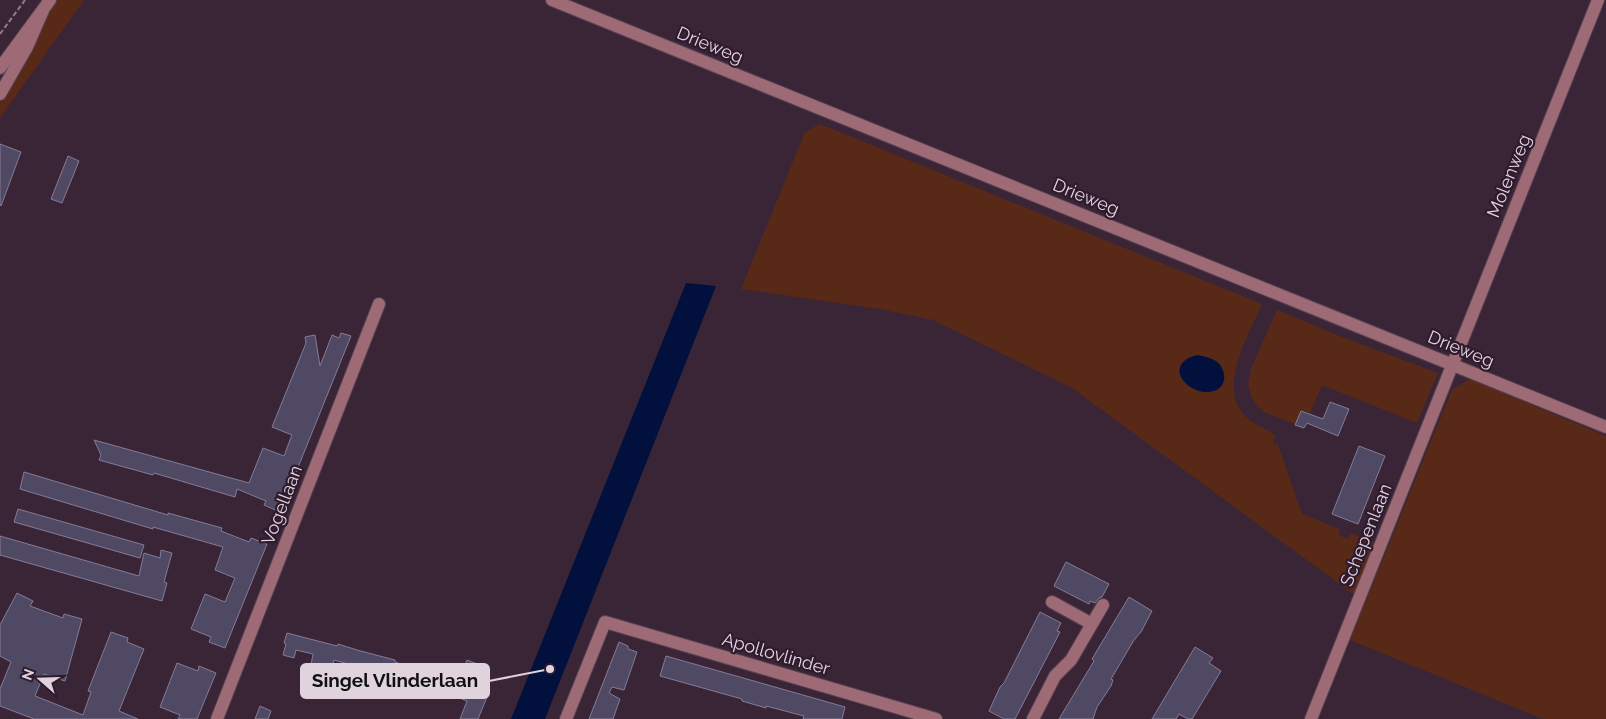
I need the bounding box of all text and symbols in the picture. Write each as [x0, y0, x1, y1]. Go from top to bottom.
street label: Drieweg [674, 22, 746, 67]
street label: Molenweg [1482, 131, 1535, 221]
street label: Drieweg [1050, 174, 1122, 219]
street label: Drieweg [1425, 326, 1497, 371]
street label: Vogellaan [257, 462, 306, 547]
street label: Schepenlaan [1335, 480, 1396, 589]
street label: Apollovlinder [720, 628, 833, 679]
north arrow [15, 654, 65, 704]
callout: Singel Vlinderlaan [301, 664, 489, 698]
text: N [18, 667, 37, 682]
text: Singel Vlinderlaan [312, 669, 478, 691]

